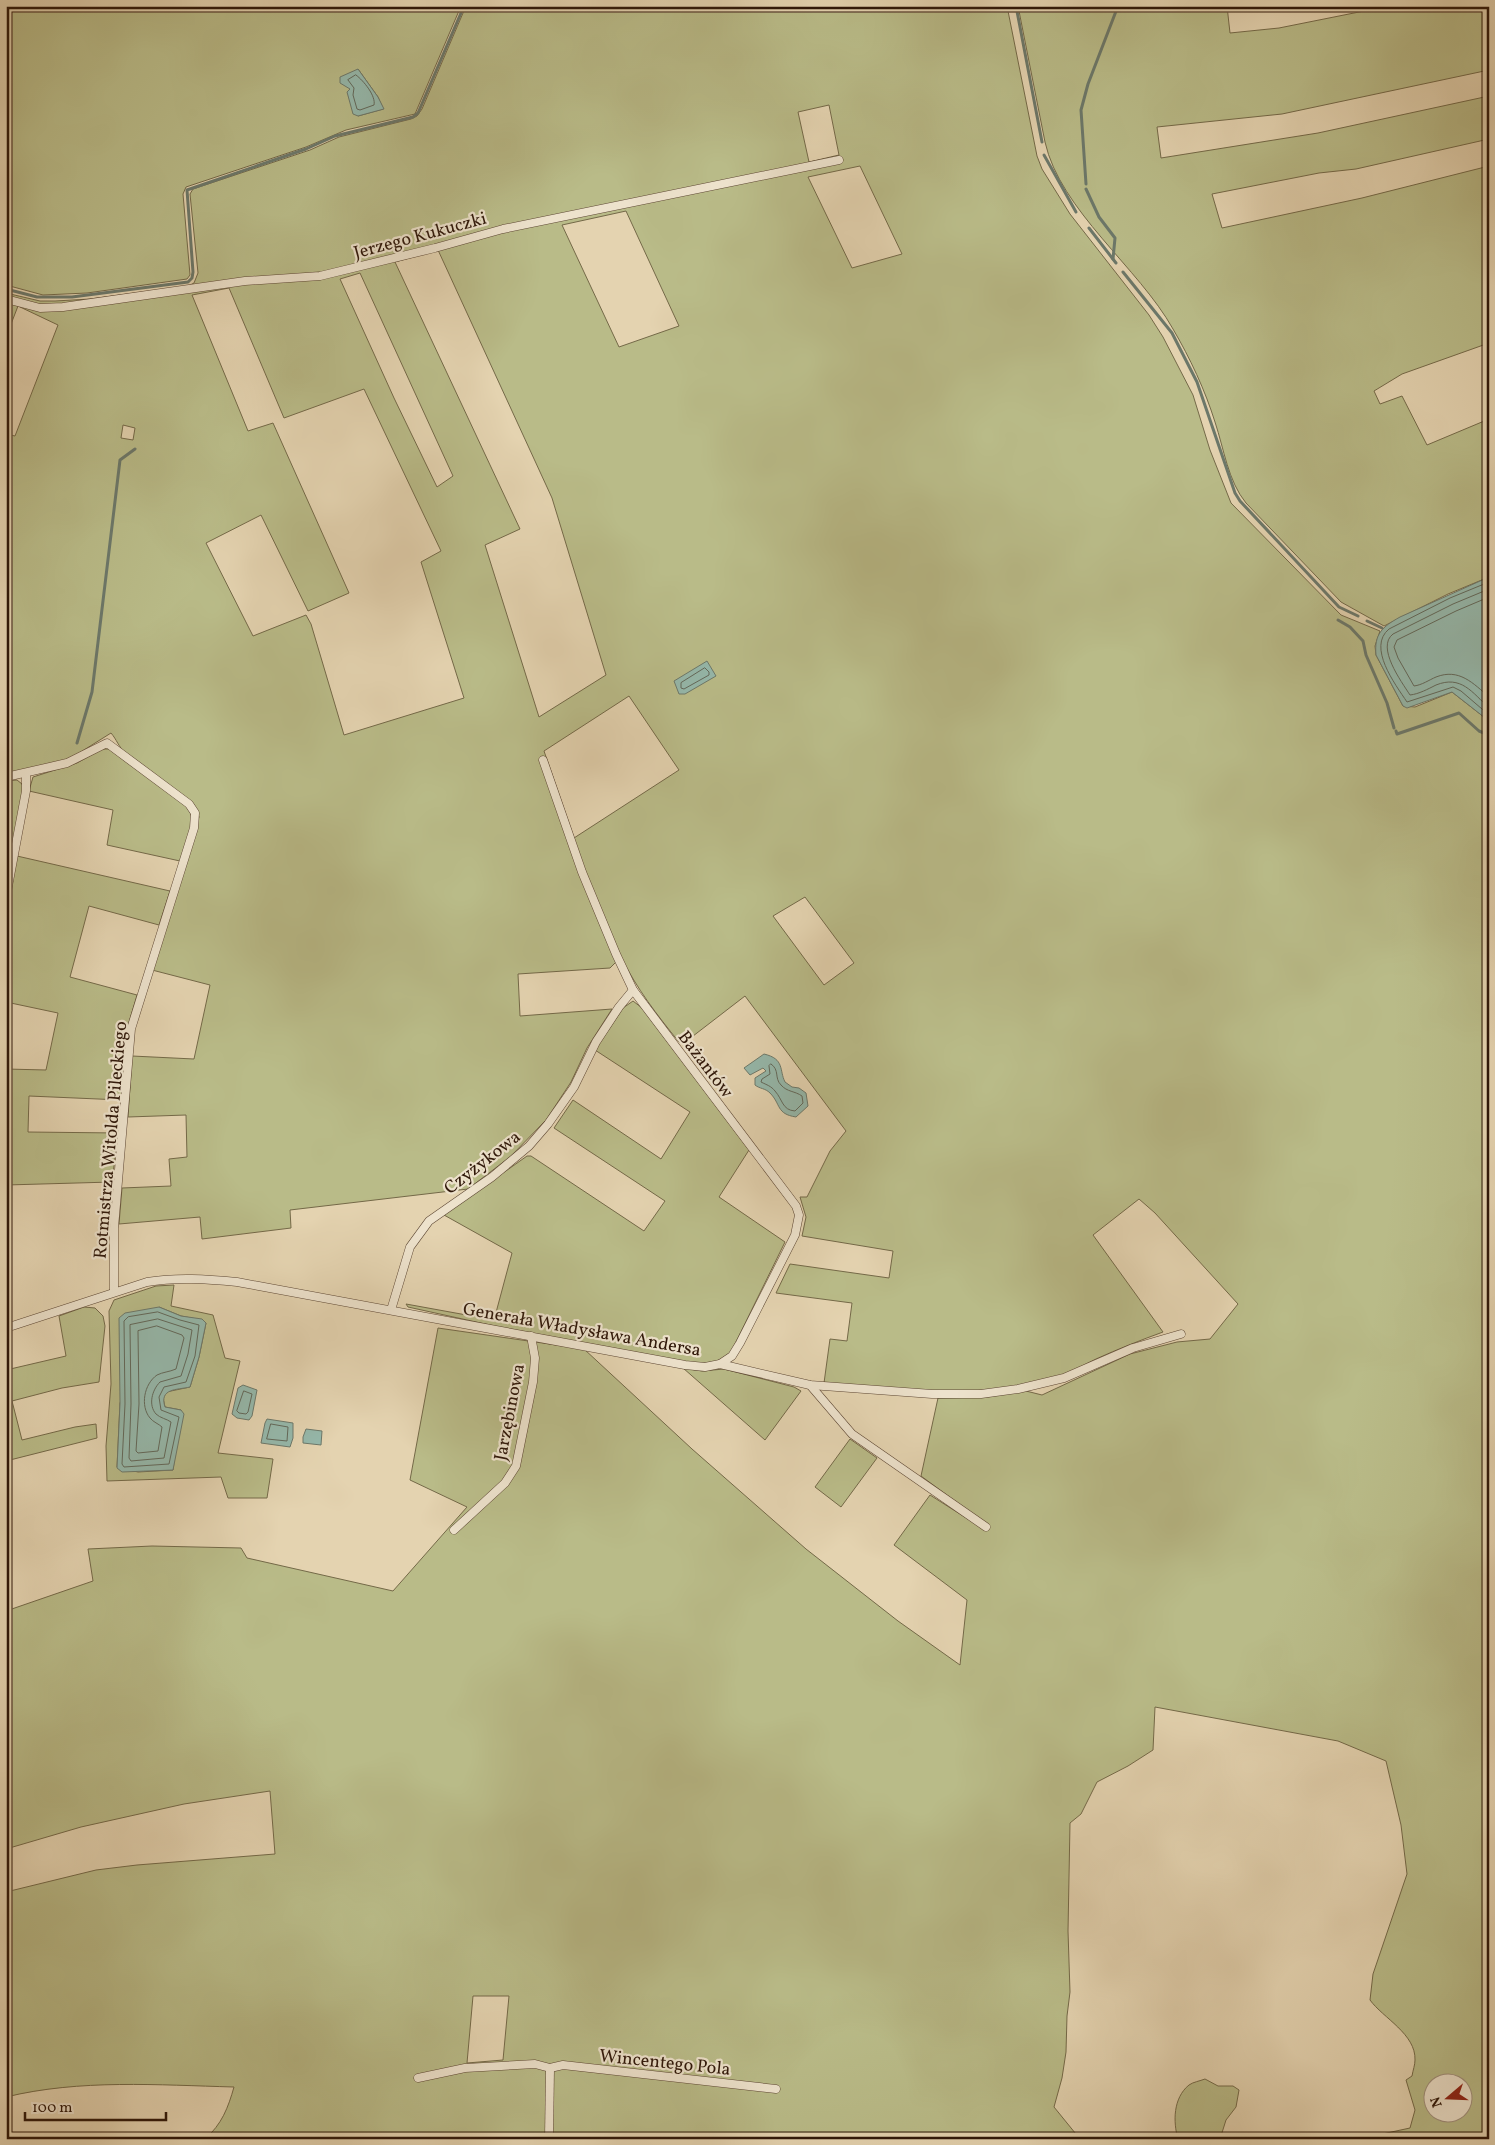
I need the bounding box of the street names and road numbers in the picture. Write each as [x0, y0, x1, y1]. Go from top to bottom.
street label: Jerzego Kukuczki [351, 207, 490, 266]
street label: Rotmistrza Witolda Pileckiego [89, 1020, 134, 1260]
street label: Bażantów [671, 1026, 738, 1104]
street label: Czyżykowa [439, 1125, 527, 1201]
street label: Generała Władysława Andersa [461, 1297, 703, 1364]
street label: Jarzębinowa [489, 1362, 532, 1463]
street label: Wincentego Pola [598, 2044, 732, 2083]

